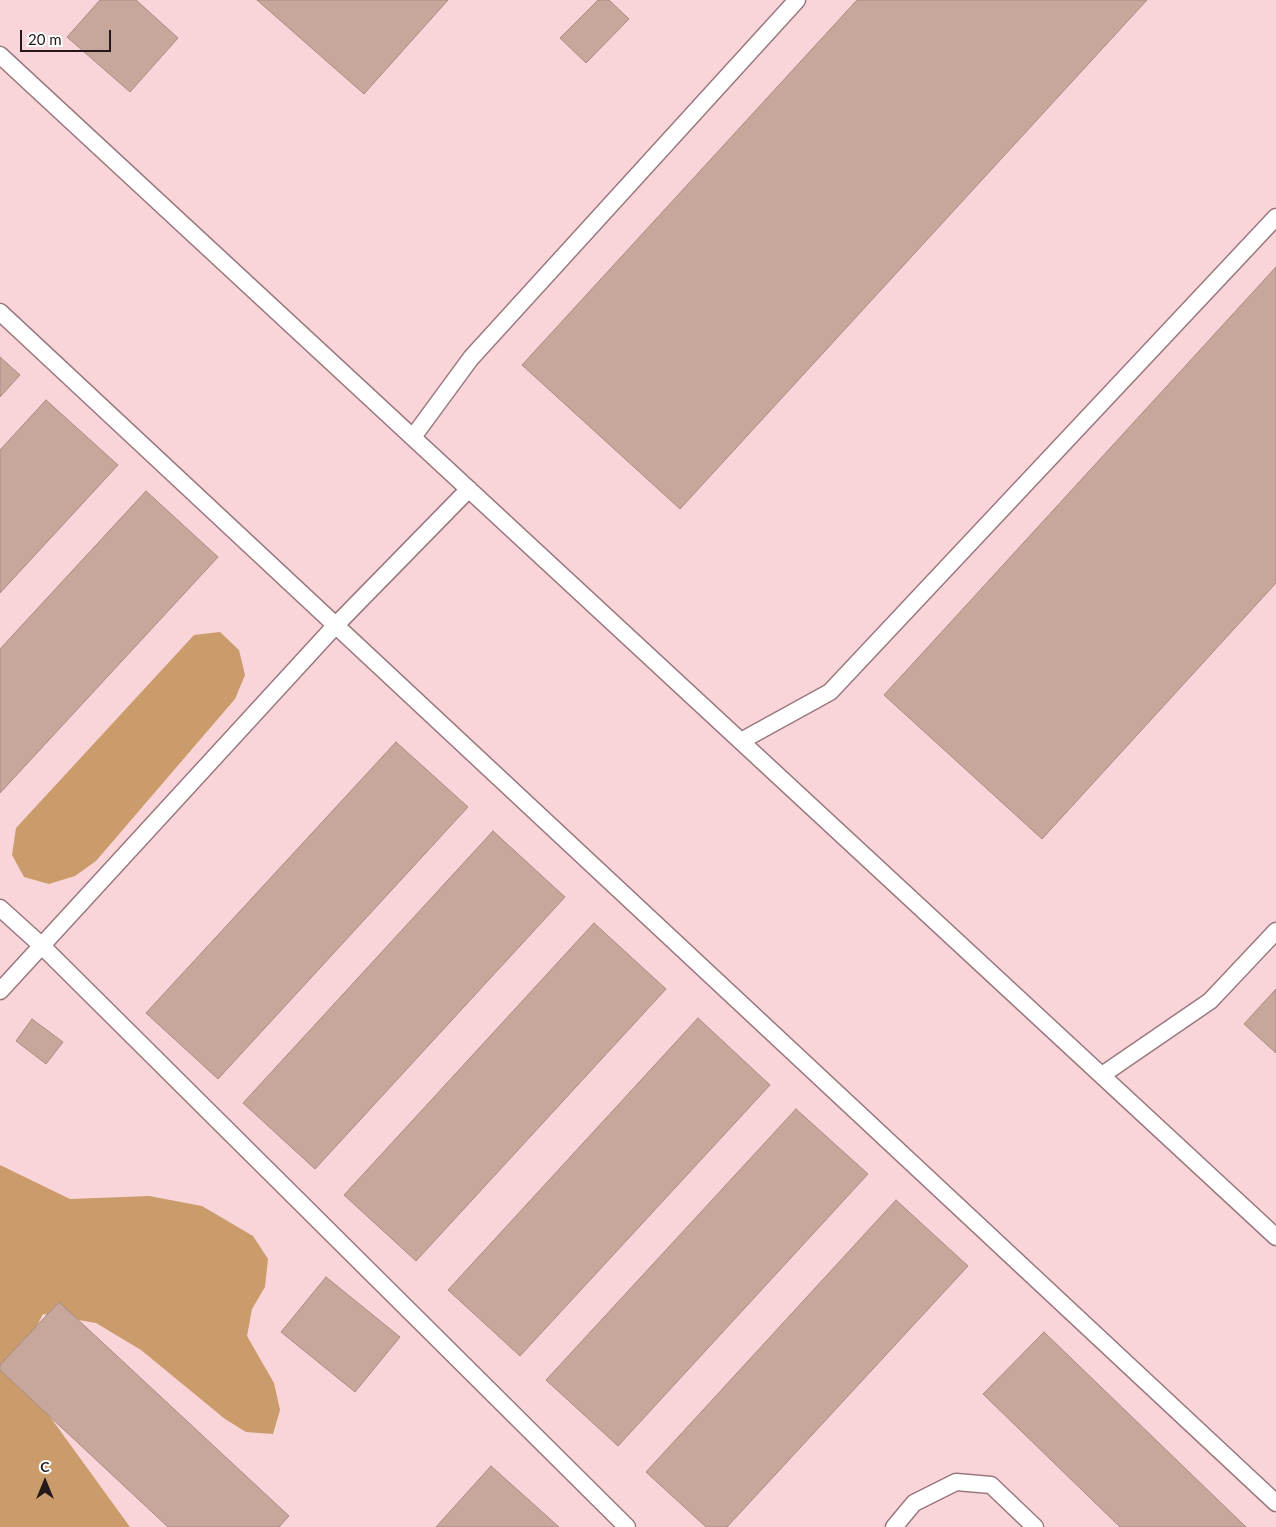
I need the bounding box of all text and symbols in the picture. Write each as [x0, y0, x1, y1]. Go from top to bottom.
scale bar [22, 20, 114, 52]
text: 20 m [28, 30, 62, 48]
north arrow [20, 1457, 70, 1507]
text: С [40, 1458, 50, 1475]

